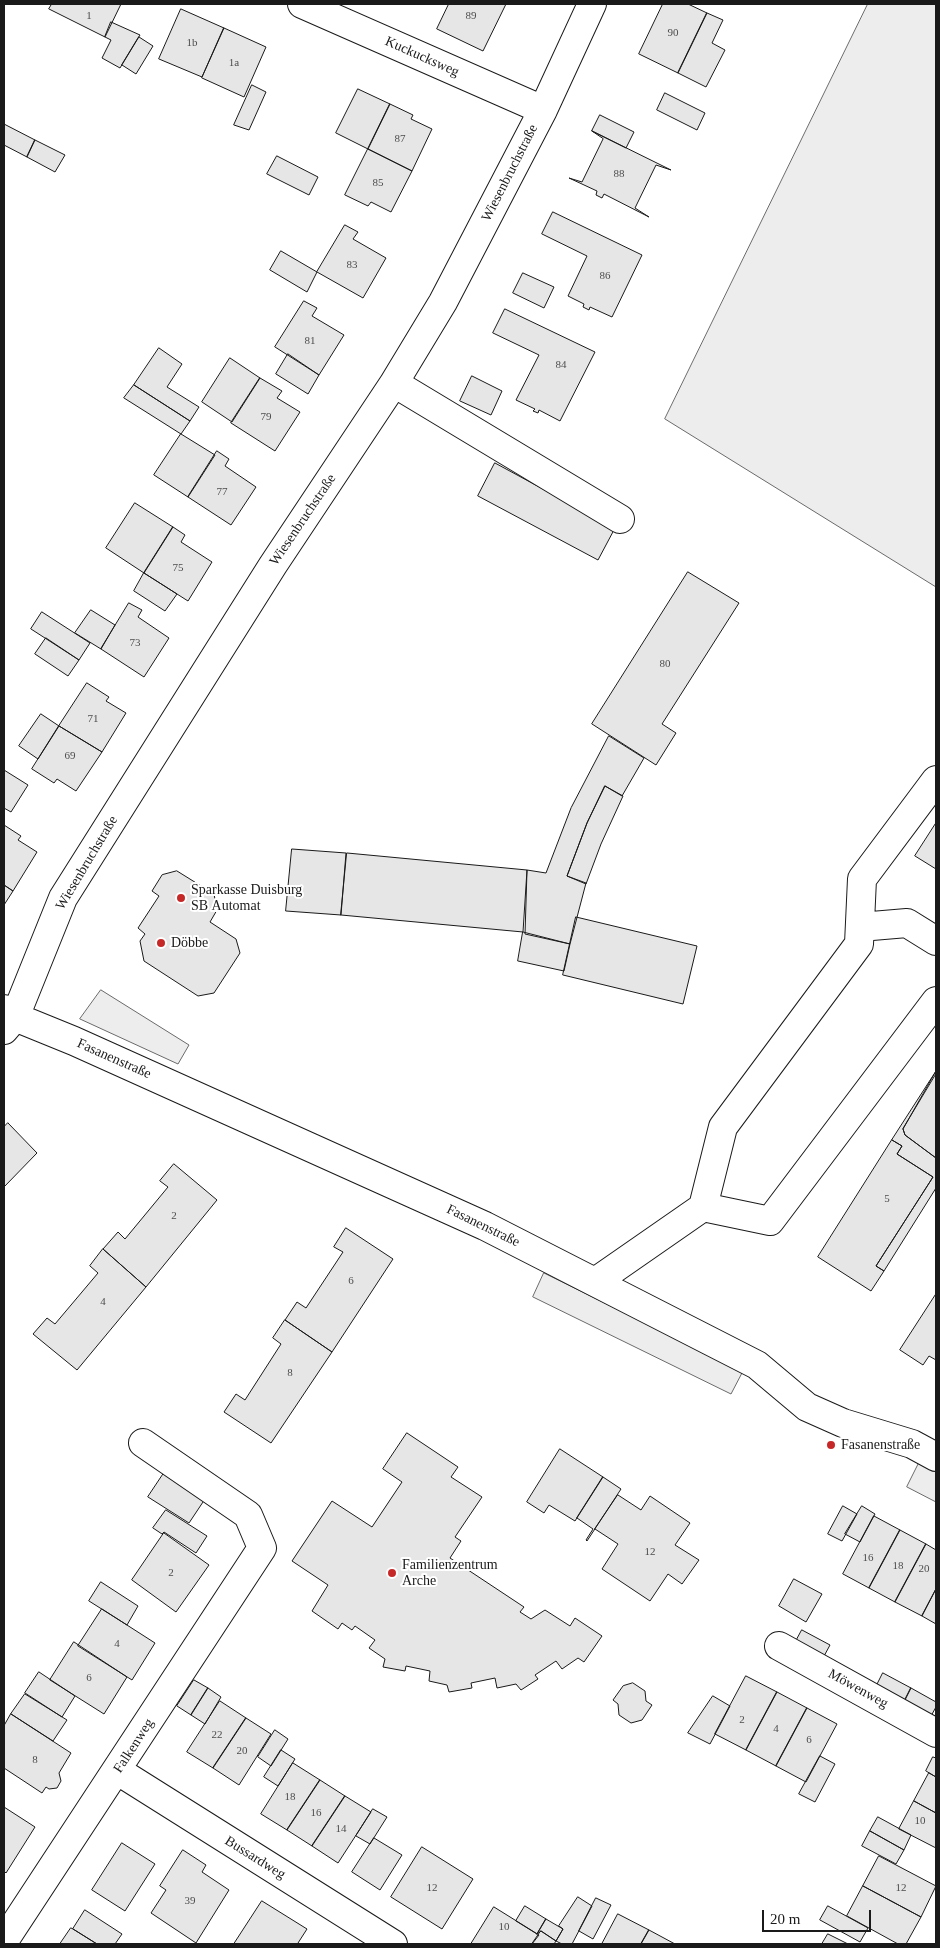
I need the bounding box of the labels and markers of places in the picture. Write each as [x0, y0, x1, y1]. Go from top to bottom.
place label: Sparkasse Duisburg SB Automat [191, 882, 302, 914]
marker: Sparkasse Duisburg SB Automat [175, 892, 187, 904]
place label: Döbbe [171, 935, 208, 951]
marker: Döbbe [155, 937, 167, 949]
place label: Fasanenstraße [841, 1437, 920, 1453]
marker: Fasanenstraße [825, 1439, 837, 1451]
place label: Familienzentrum Arche [402, 1557, 498, 1590]
marker: Familienzentrum Arche [386, 1567, 398, 1579]

